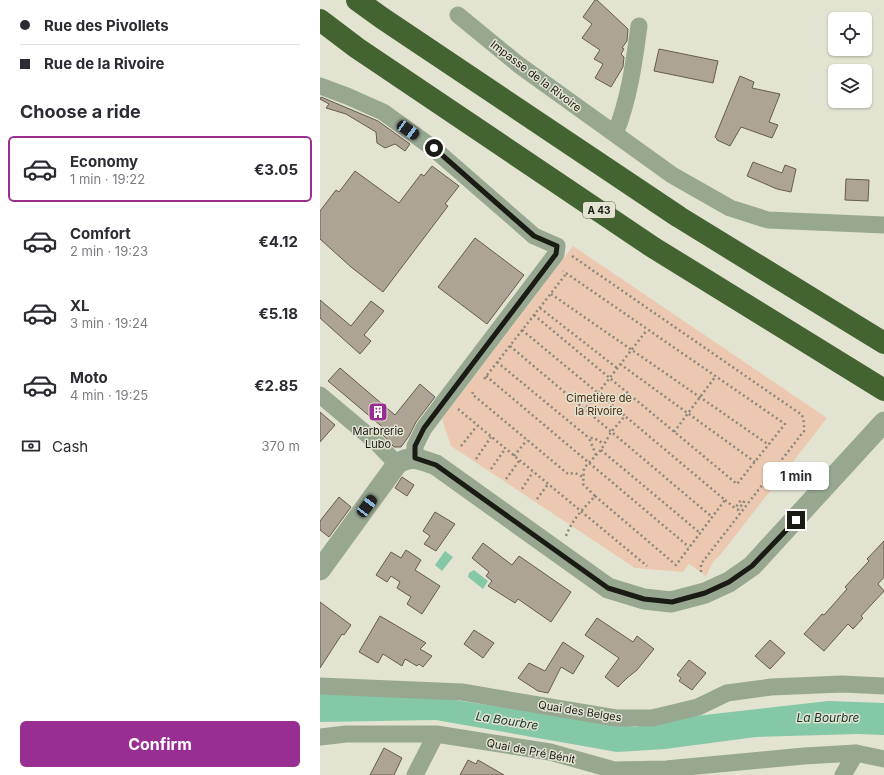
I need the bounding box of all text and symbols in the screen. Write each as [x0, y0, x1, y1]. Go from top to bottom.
map controls [828, 12, 872, 108]
button: locate [828, 12, 872, 56]
text: Rue des Pivollets [44, 16, 169, 35]
street label: Impasse de la Rivoire [488, 37, 584, 115]
text: Rue de la Rivoire [44, 54, 165, 73]
button: layers [828, 64, 872, 108]
text: Choose a ride [20, 101, 141, 122]
car [395, 118, 421, 142]
route start [425, 139, 443, 157]
icon: car [22, 151, 58, 187]
text: Economy [70, 152, 138, 171]
text: €3.05 [254, 160, 298, 179]
text: 1 min · 19:22 [70, 171, 145, 187]
road number: A 43 [583, 202, 615, 218]
icon: car [22, 223, 58, 259]
text: Comfort [70, 224, 131, 243]
text: €4.12 [259, 232, 298, 251]
text: 2 min · 19:23 [70, 243, 148, 259]
icon: car [22, 295, 58, 331]
text: XL [70, 296, 90, 315]
text: €5.18 [259, 304, 298, 323]
text: 3 min · 19:24 [70, 315, 148, 331]
icon: car [22, 367, 58, 403]
text: Moto [70, 368, 108, 387]
text: €2.85 [254, 376, 298, 395]
text: 4 min · 19:25 [70, 387, 148, 403]
park label: Cimetière de la Rivoire [566, 391, 632, 418]
building icon: Marbrerie Lubo [367, 401, 389, 423]
place label: Marbrerie Lubo [353, 424, 403, 451]
icon: cash [20, 435, 42, 457]
text: Cash [52, 437, 88, 456]
text: 370 m [262, 438, 300, 454]
callout: 1 min [763, 462, 829, 490]
text: 1 min [780, 468, 812, 484]
car [355, 493, 379, 519]
route end [787, 511, 805, 529]
street label: Quai des Belges [537, 698, 623, 725]
water label: La Bourbre [475, 708, 539, 733]
water label: La Bourbre [797, 710, 860, 725]
button: Confirm [20, 721, 300, 767]
street label: Quai de Pré Bénit [486, 736, 577, 767]

